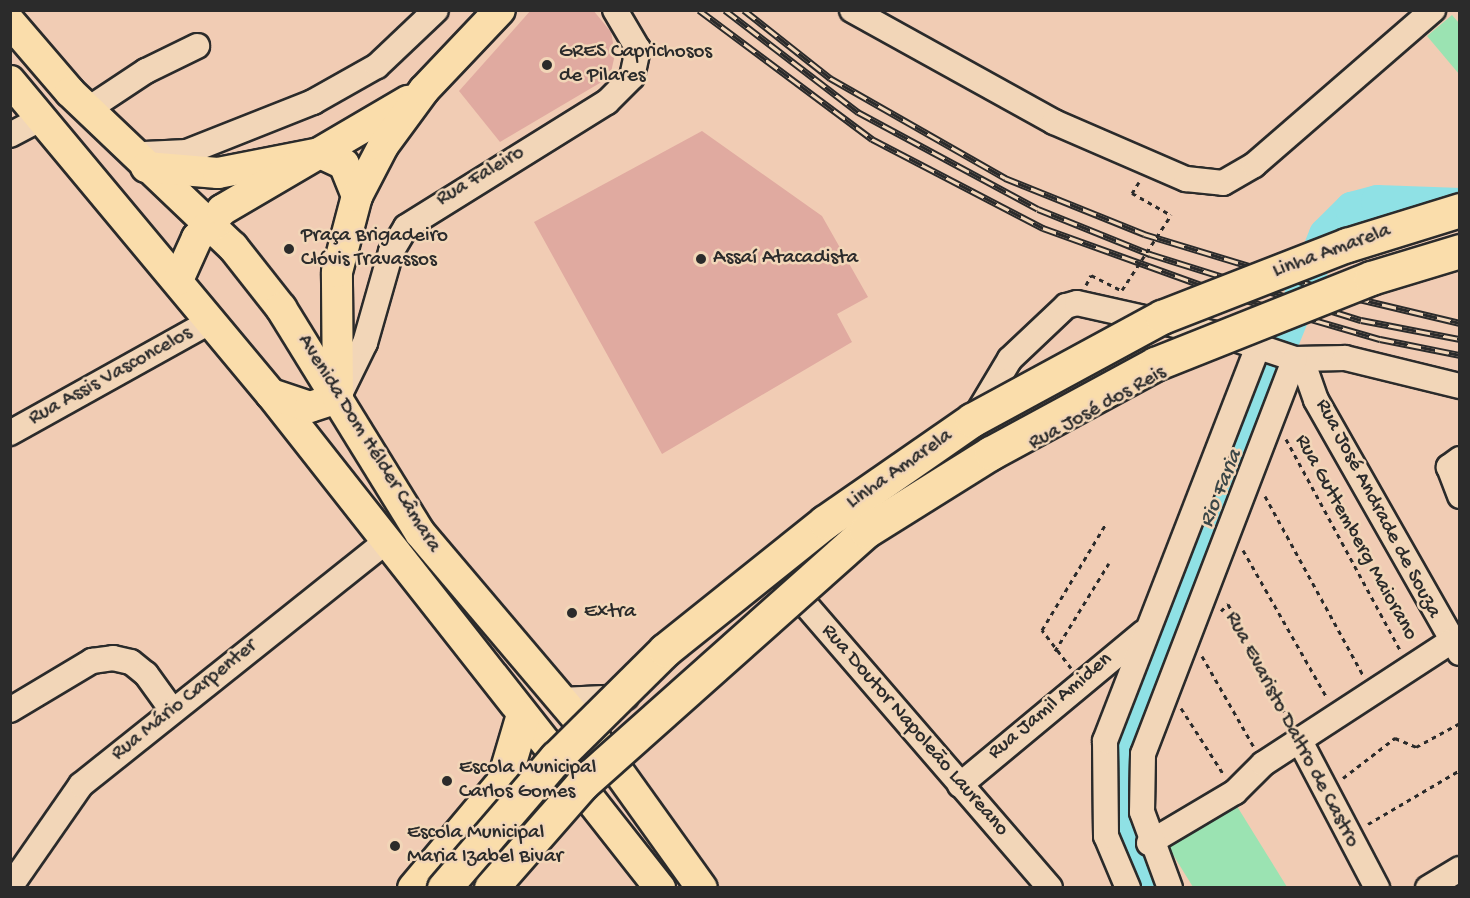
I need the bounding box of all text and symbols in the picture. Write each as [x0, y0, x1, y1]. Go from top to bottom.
place label: GRES Caprichosos de Pilares [559, 40, 712, 90]
marker: GRES Caprichosos de Pilares [540, 58, 554, 72]
street label: Rua Faleiro [432, 141, 530, 213]
street label: Linha Amarela [1270, 219, 1394, 285]
place label: Praça Brigadeiro Clóvis Travassos [301, 224, 448, 274]
marker: Praça Brigadeiro Clóvis Travassos [282, 242, 296, 256]
place label: Assaí Atacadista [713, 246, 858, 272]
marker: Assaí Atacadista [694, 252, 708, 266]
street label: Rua Assis Vasconcelos [25, 322, 197, 432]
street label: Avenida Dom Hélder Câmara [291, 330, 445, 558]
street label: Rua José dos Reis [1025, 361, 1171, 457]
street label: Rua José Andrade de Souza [1308, 395, 1446, 623]
street label: Linha Amarela [842, 424, 958, 516]
street label: Rua Guttemberg Maiorano [1288, 431, 1422, 645]
water label: Rio Faria [1195, 446, 1249, 532]
place label: Extra [584, 600, 636, 626]
marker: Extra [565, 606, 579, 620]
street label: Rua Evaristo Daltro de Castro [1218, 608, 1364, 852]
street label: Rua Doutor Napoleão Laureano [815, 620, 1013, 842]
street label: Rua Mário Carpenter [107, 635, 263, 767]
street label: Rua Jamil Amiden [984, 648, 1118, 766]
place label: Escola Municipal Carlos Gomes [459, 756, 596, 806]
marker: Escola Municipal Carlos Gomes [440, 774, 454, 788]
place label: Escola Municipal Maria Izabel Bivar [407, 821, 563, 871]
marker: Escola Municipal Maria Izabel Bivar [388, 839, 402, 853]

